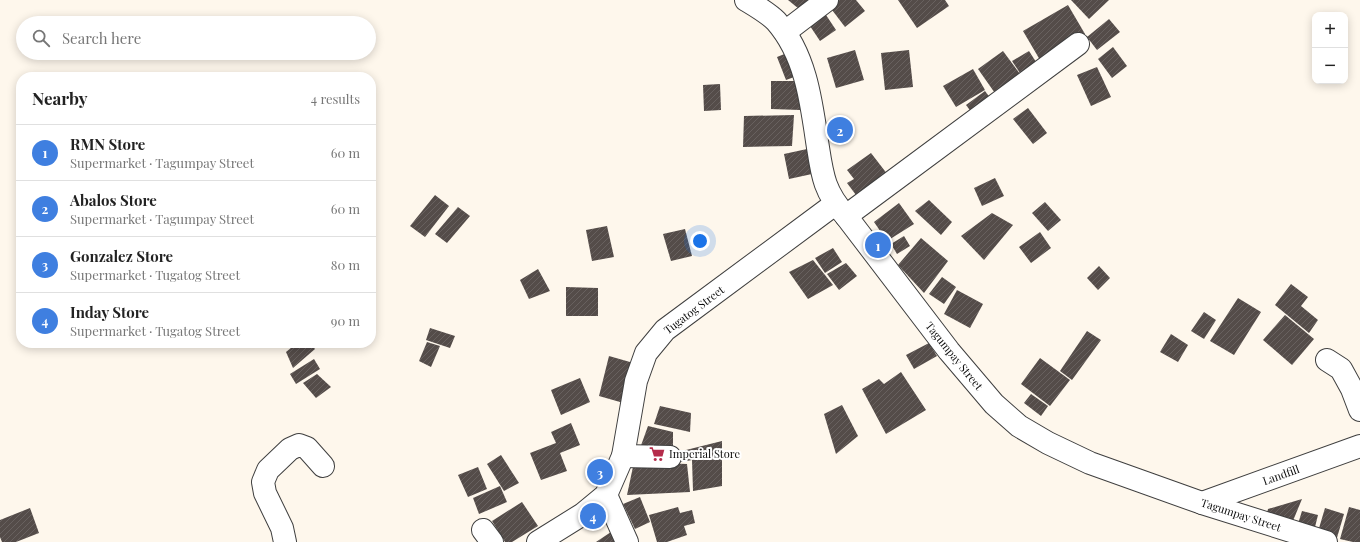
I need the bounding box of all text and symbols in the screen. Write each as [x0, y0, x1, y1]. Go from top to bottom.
map controls [1312, 12, 1348, 84]
button: + [1312, 12, 1348, 48]
search box [16, 16, 376, 60]
icon: search [30, 27, 52, 49]
text: Search here [62, 28, 141, 48]
button: − [1312, 48, 1348, 84]
text: Nearby [32, 87, 87, 109]
text: 4 results [311, 90, 360, 107]
pin: 2 [827, 115, 853, 145]
text: RMN Store [70, 134, 145, 154]
text: 1 [43, 144, 47, 161]
text: 60 m [331, 144, 360, 161]
text: Supermarket · Tagumpay Street [70, 154, 254, 171]
text: Abalos Store [70, 190, 157, 210]
text: 2 [42, 200, 48, 217]
text: 60 m [331, 200, 360, 217]
text: Supermarket · Tagumpay Street [70, 210, 254, 227]
pin: 1 [865, 230, 891, 260]
your location [690, 231, 710, 251]
text: Gonzalez Store [70, 246, 173, 266]
text: 3 [42, 256, 48, 273]
text: 80 m [331, 256, 360, 273]
text: Supermarket · Tugatog Street [70, 266, 240, 283]
street label: Tugatog Street [661, 282, 727, 337]
text: Inday Store [70, 302, 149, 322]
text: 4 [42, 312, 48, 329]
text: 90 m [331, 312, 360, 329]
street label: Tagumpay Street [922, 319, 987, 393]
text: Supermarket · Tugatog Street [70, 322, 240, 339]
supermarket icon: Imperial Store [648, 445, 666, 463]
place label: Imperial Store [669, 446, 740, 461]
pin: 3 [587, 457, 613, 487]
street label: Landfill [1260, 461, 1301, 488]
street label: Tagumpay Street [1199, 494, 1283, 535]
pin: 4 [580, 501, 606, 531]

